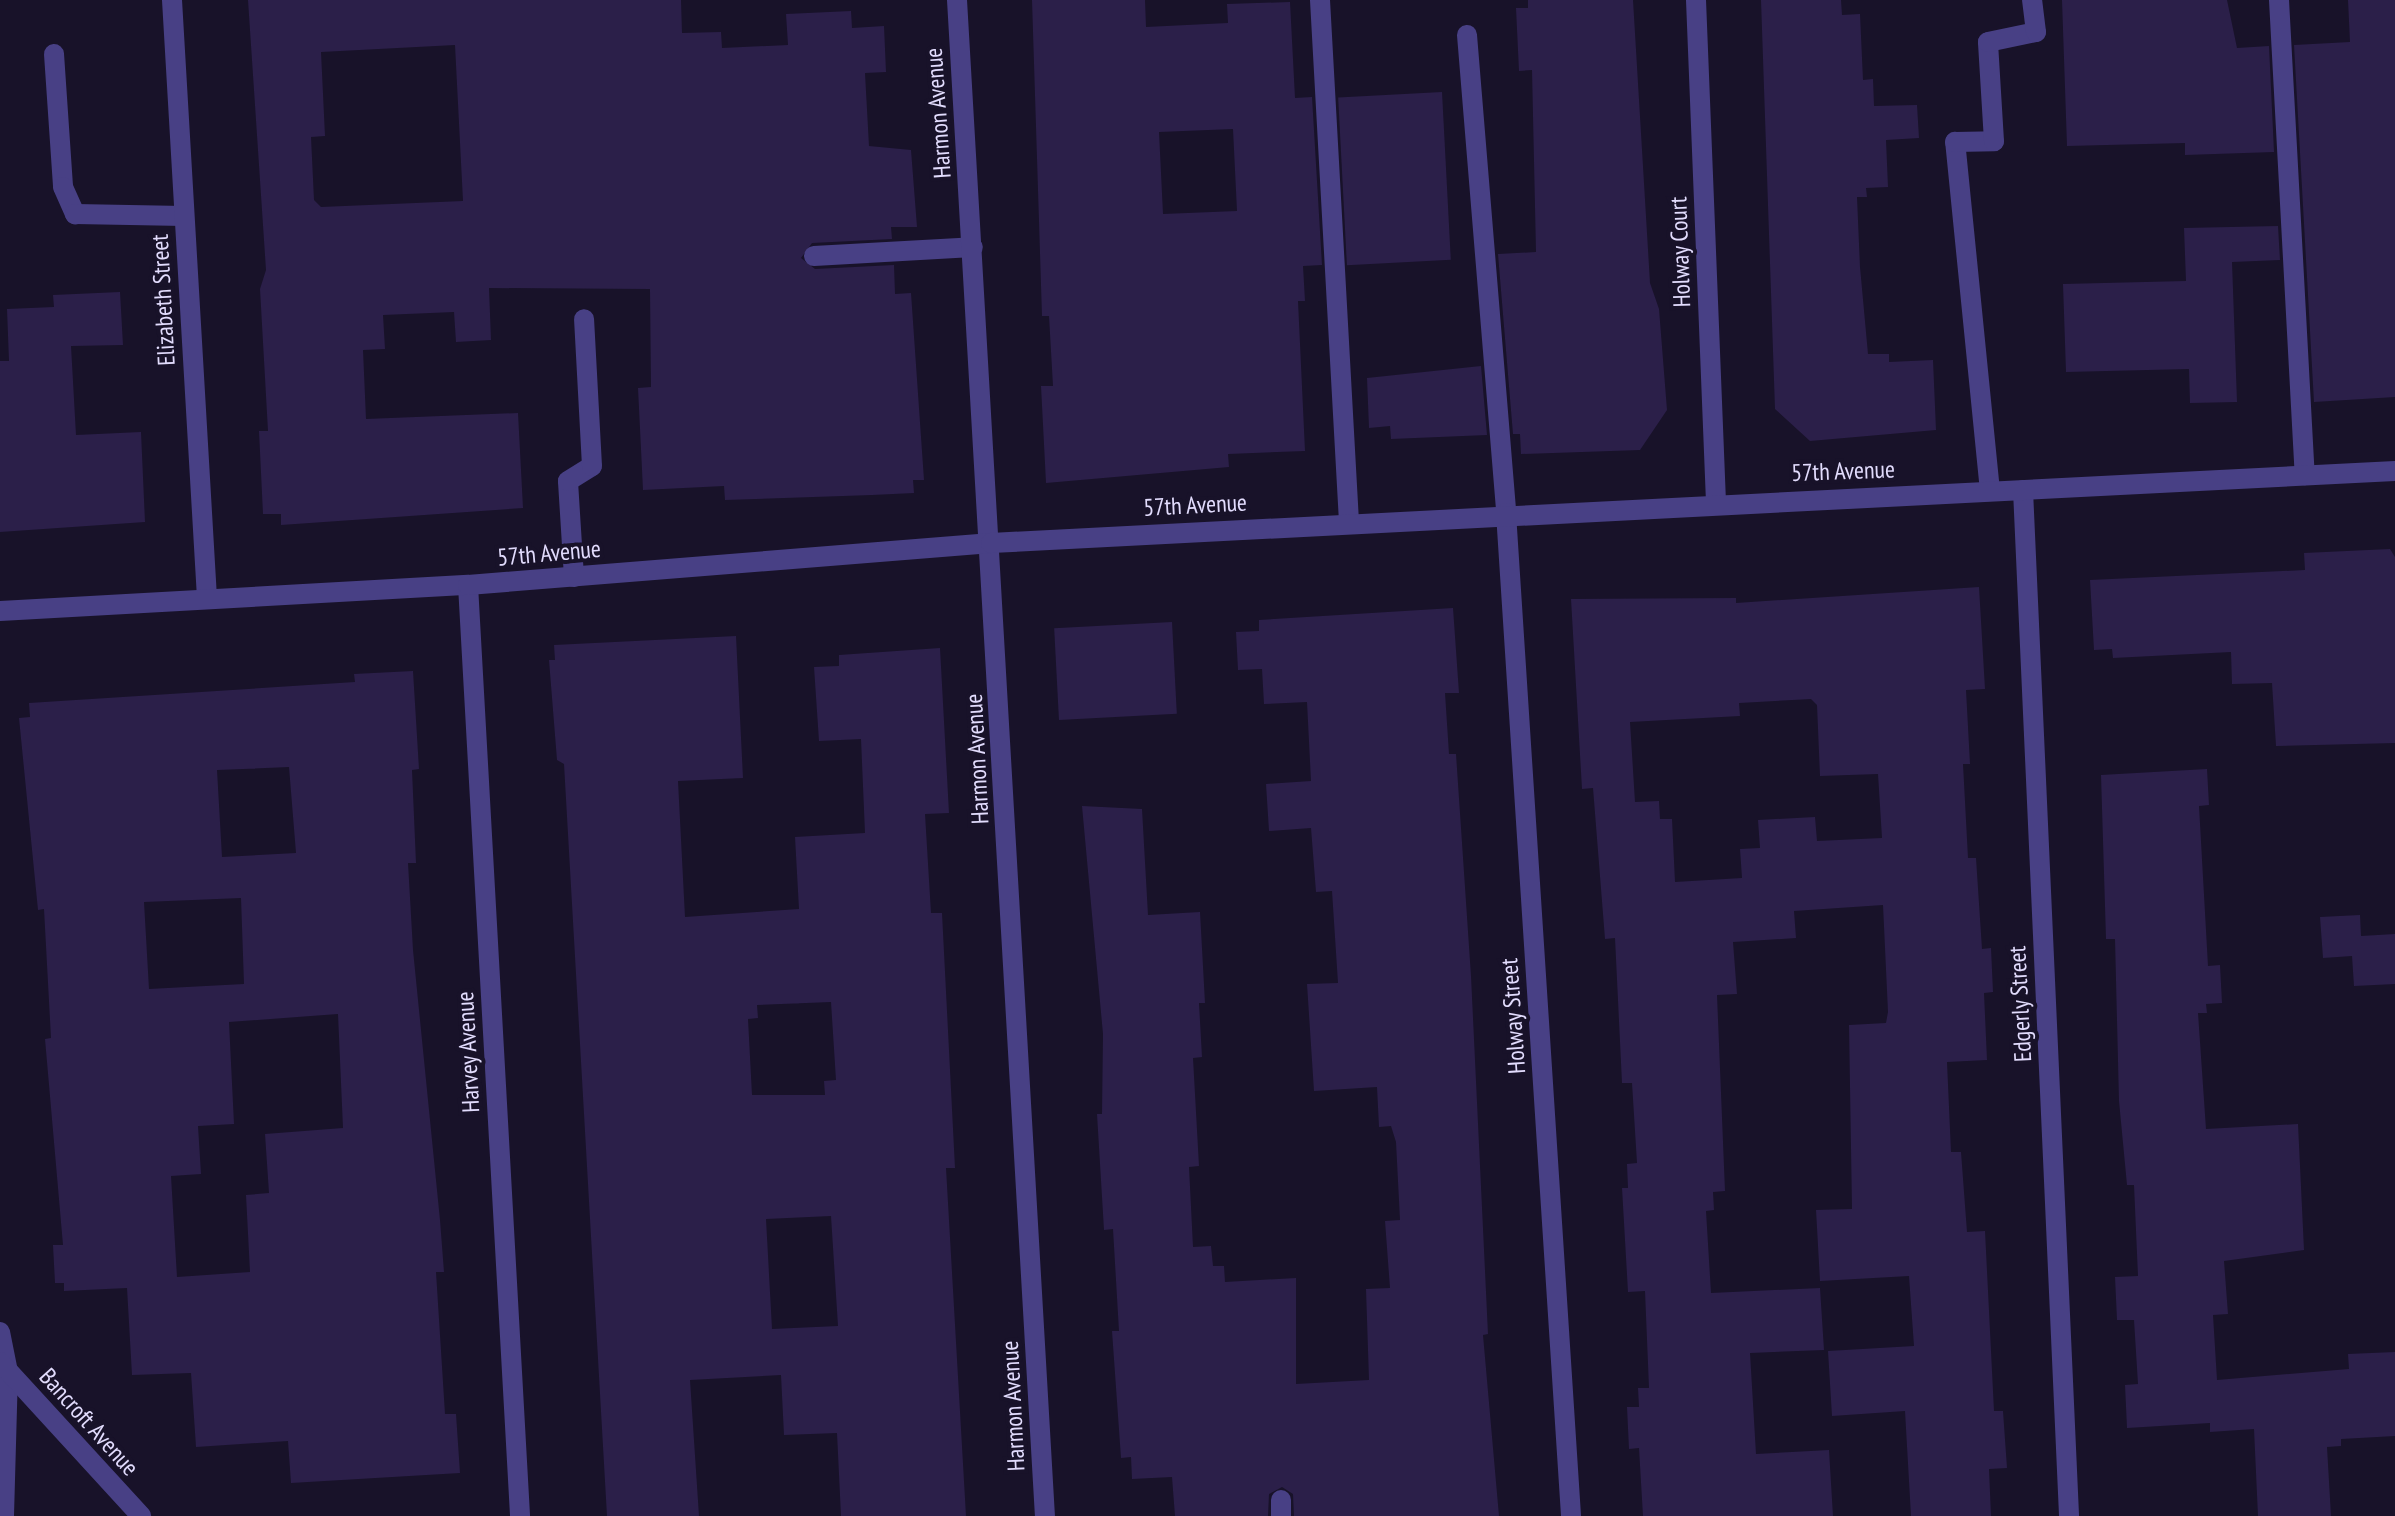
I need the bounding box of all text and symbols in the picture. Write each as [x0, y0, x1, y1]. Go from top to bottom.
street label: Harmon Avenue [919, 46, 957, 180]
street label: Holway Court [1664, 196, 1696, 308]
street label: Elizabeth Street [145, 234, 181, 366]
street label: 57th Avenue [1790, 455, 1896, 487]
street label: 57th Avenue [1142, 488, 1248, 522]
street label: 57th Avenue [496, 534, 602, 572]
street label: Harmon Avenue [959, 693, 995, 825]
street label: Edgerly Street [2003, 945, 2037, 1063]
street label: Holway Street [1495, 957, 1531, 1075]
street label: Harvey Avenue [450, 990, 486, 1114]
street label: Harmon Avenue [995, 1340, 1031, 1472]
street label: Bancroft Avenue [33, 1362, 145, 1482]

